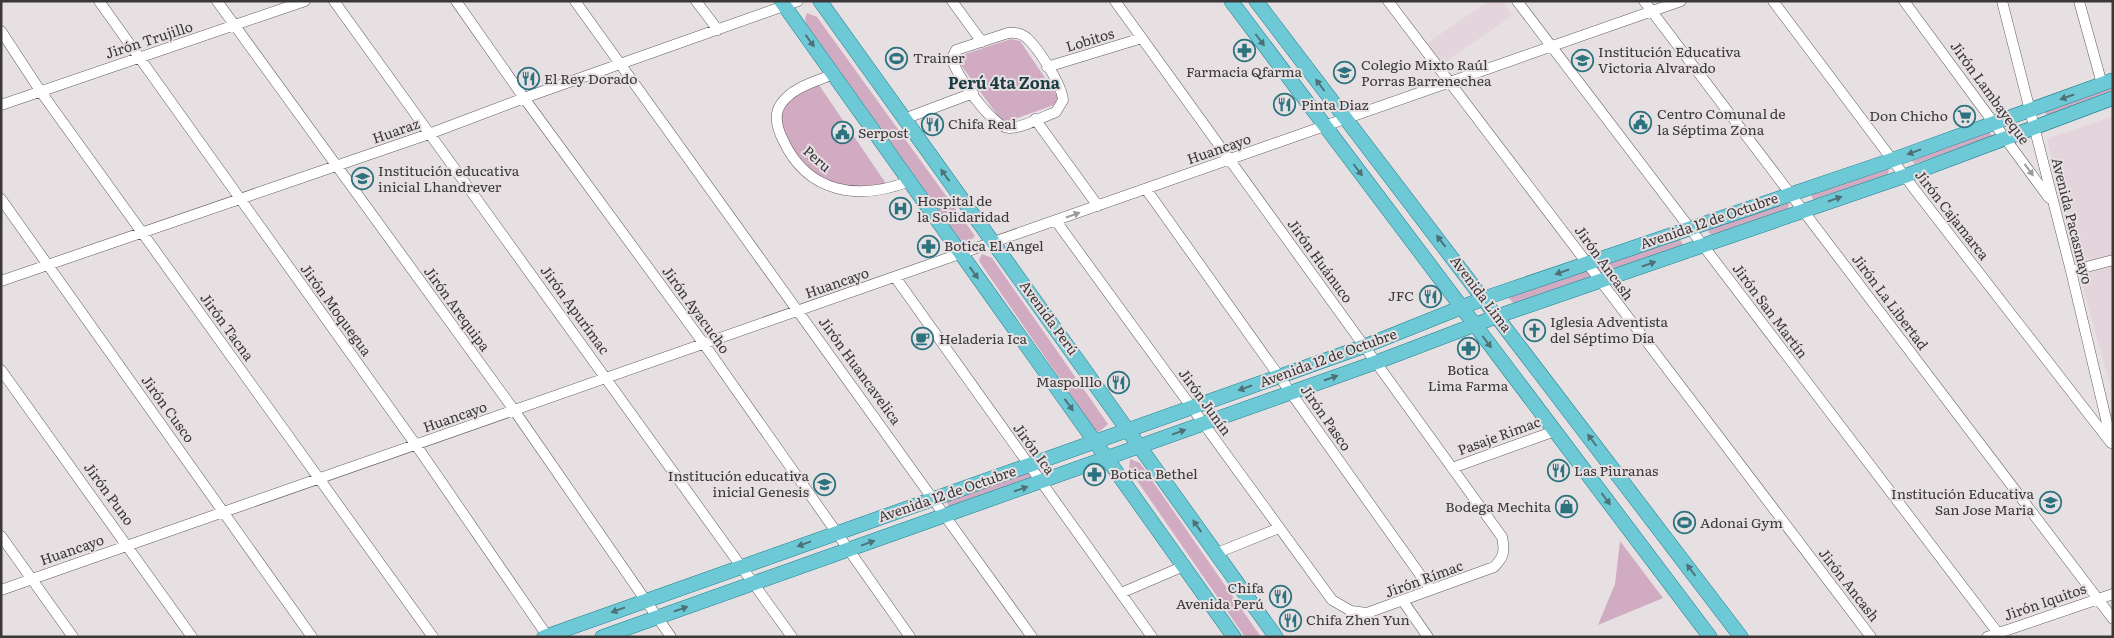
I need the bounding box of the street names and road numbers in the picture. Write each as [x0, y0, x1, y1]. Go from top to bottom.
street label: Jirón Trujillo [102, 15, 195, 63]
street label: Lobitos [1063, 22, 1116, 56]
street label: Jirón Lambayeque [1947, 37, 2035, 148]
street label: Huaraz [369, 113, 422, 147]
street label: Huancayo [1184, 128, 1253, 168]
street label: Peru [799, 141, 836, 176]
street label: Avenida Pacasmayo [2048, 155, 2098, 286]
street label: Jirón Cajamarca [1911, 165, 1995, 264]
street label: Avenida 12 de Octubre [1637, 187, 1780, 253]
street label: Jirón Huánuco [1283, 214, 1358, 307]
street label: Jirón Ancash [1571, 221, 1639, 304]
street label: Jirón La Libertad [1848, 249, 1934, 354]
street label: Avenida Lima [1446, 251, 1518, 336]
street label: Jirón Moquegua [297, 259, 377, 360]
street label: Jirón San Martín [1728, 259, 1813, 362]
street label: Jirón Apurímac [537, 261, 615, 358]
street label: Jirón Arequipa [420, 262, 496, 355]
street label: Jirón Ayacucho [658, 262, 735, 357]
street label: Huancayo [802, 262, 871, 302]
street label: Avenida Perú [1016, 276, 1084, 359]
street label: Jirón Tacna [196, 288, 260, 365]
street label: Jirón Huancavelica [815, 312, 907, 429]
street label: Avenida 12 de Octubre [1256, 323, 1399, 391]
street label: Jirón Junín [1175, 364, 1237, 439]
street label: Jirón Cusco [138, 371, 200, 446]
street label: Jirón Pasco [1297, 380, 1357, 454]
street label: Huancayo [420, 396, 489, 436]
street label: Pasaje Rimac [1454, 411, 1543, 459]
street label: Jirón Ica [1009, 419, 1061, 479]
street label: Jirón Puno [80, 458, 140, 529]
street label: Avenida 12 de Octubre [875, 460, 1018, 526]
street label: Huancayo [37, 529, 106, 569]
street label: Jirón Ancash [1815, 543, 1885, 625]
street label: Jirón Rímac [1382, 555, 1466, 601]
street label: Jirón Iquitos [2001, 578, 2089, 624]

